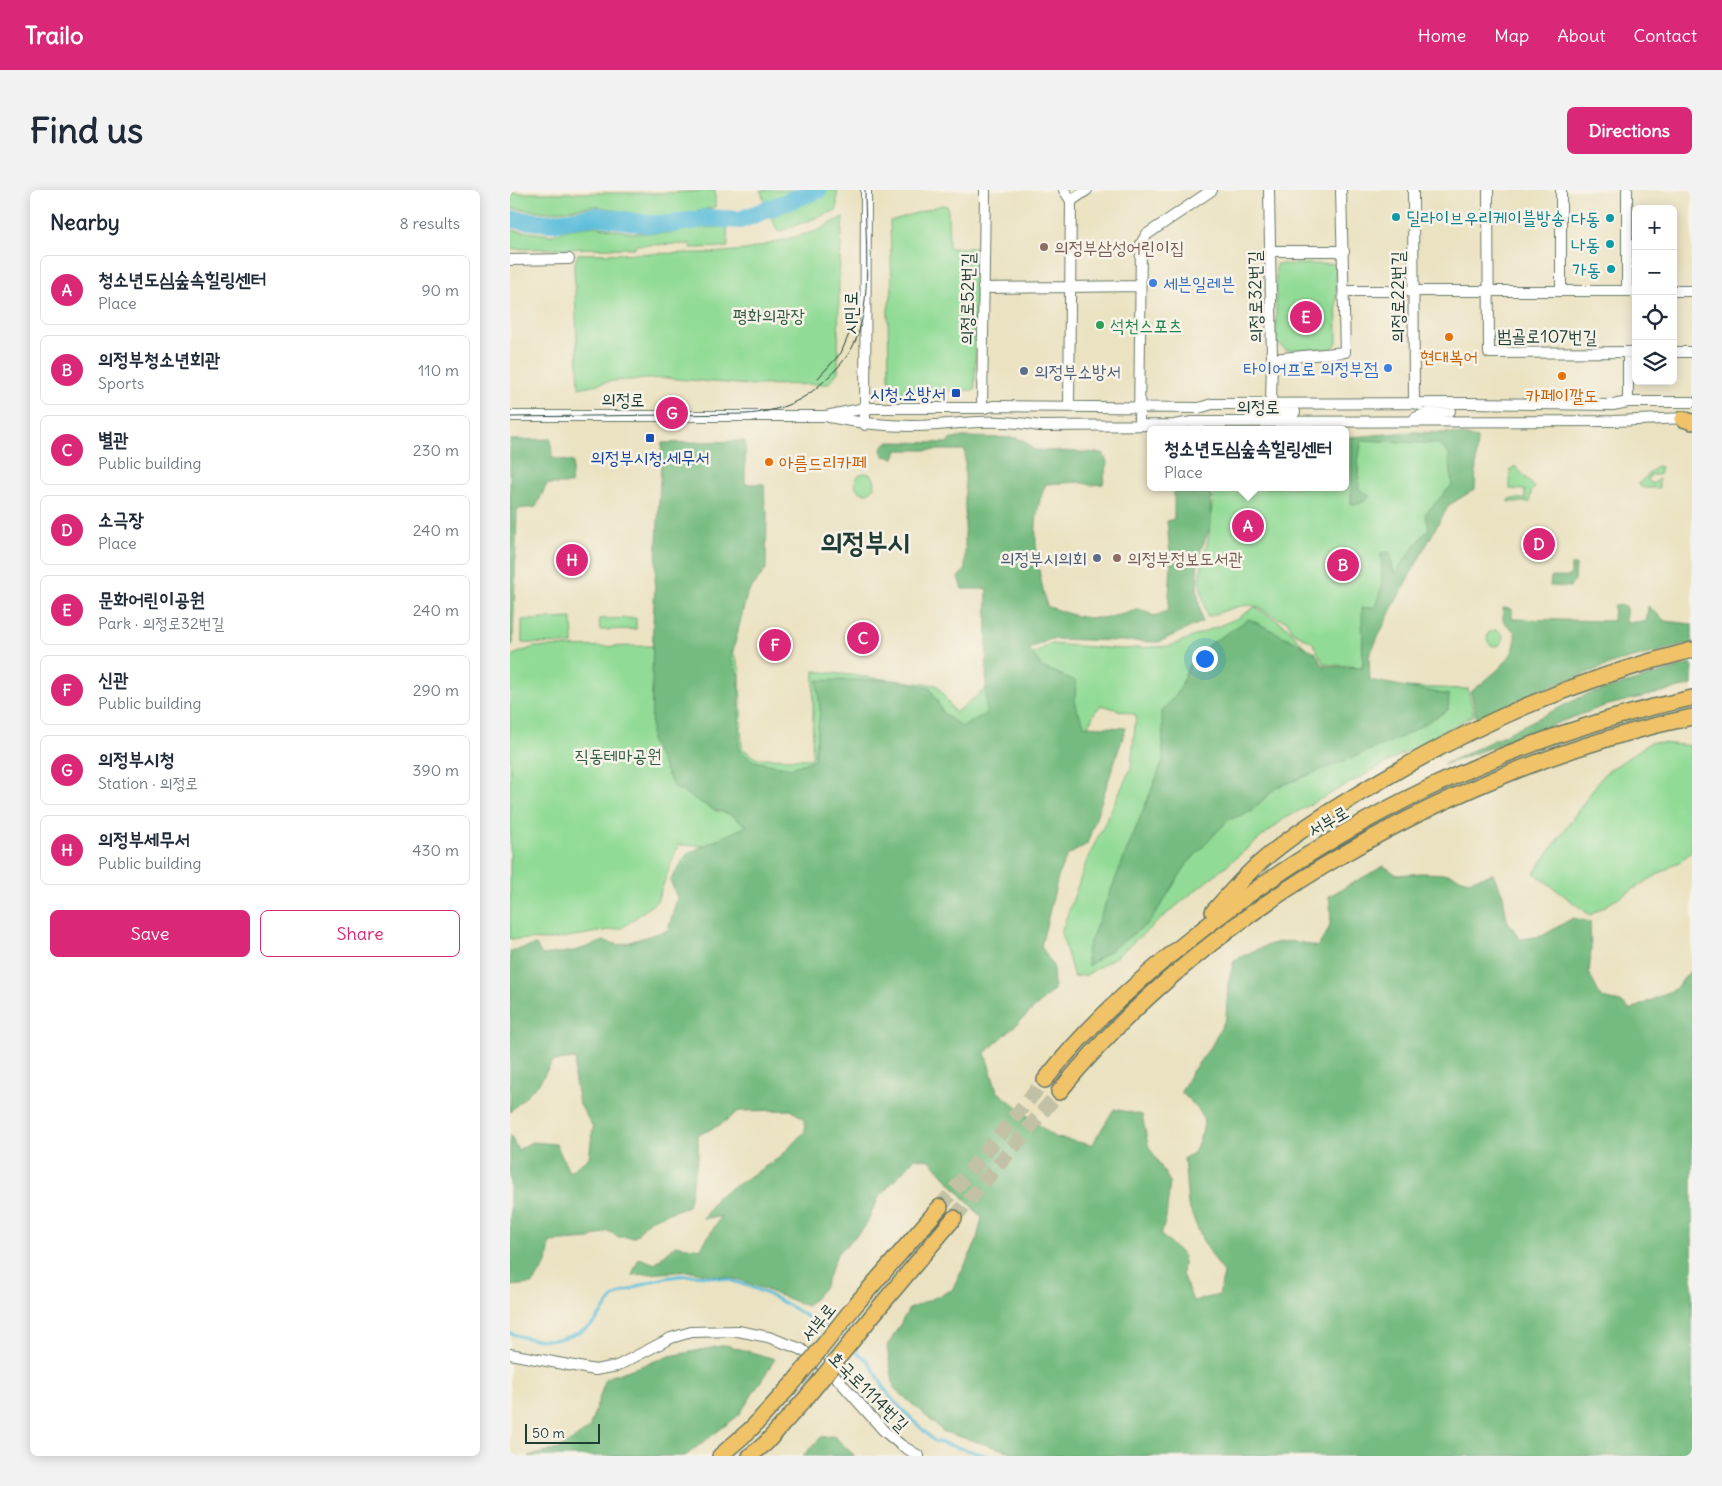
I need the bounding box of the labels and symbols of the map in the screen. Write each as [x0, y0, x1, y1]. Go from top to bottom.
place label: 딜라이브우리케이블방송 [1406, 206, 1565, 229]
place label: 다동 [1571, 207, 1600, 230]
marker: 딜라이브우리케이블방송 [1390, 211, 1402, 223]
marker: 다동 [1604, 212, 1616, 224]
place label: 나동 [1571, 233, 1600, 256]
place label: 의정부삼성어린이집 [1054, 236, 1184, 259]
marker: 나동 [1604, 238, 1616, 250]
marker: 의정부삼성어린이집 [1038, 241, 1050, 253]
street label: 의정로32번길 [1243, 250, 1267, 343]
street label: 의정로22번길 [1386, 250, 1409, 343]
street label: 의정로52번길 [955, 252, 979, 346]
place label: 가동 [1572, 258, 1601, 281]
marker: 가동 [1605, 263, 1617, 275]
place label: 세븐일레븐 [1163, 272, 1235, 295]
marker: 세븐일레븐 [1147, 277, 1159, 289]
street label: 시민로 [839, 291, 862, 335]
pin: E [1290, 298, 1322, 336]
park label: 평화의광장 [733, 304, 805, 327]
place label: 석천스포츠 [1110, 314, 1182, 337]
marker: 석천스포츠 [1094, 319, 1106, 331]
street label: 범골로107번길 [1497, 324, 1598, 348]
marker: 현대복어 [1443, 331, 1455, 343]
place label: 현대복어 [1420, 345, 1478, 368]
place label: 타이어프로 의정부점 [1243, 357, 1379, 380]
place label: 의정부소방서 [1034, 360, 1121, 383]
marker: 타이어프로 의정부점 [1382, 362, 1394, 374]
marker: 의정부소방서 [1018, 365, 1030, 377]
marker: 카페이깔도 [1556, 370, 1568, 382]
place label: 시청.소방서 [870, 382, 946, 405]
place label: 카페이깔도 [1526, 384, 1598, 407]
marker: 시청.소방서 [950, 387, 962, 399]
street label: 의정로 [601, 388, 645, 411]
pin: G [656, 394, 688, 432]
street label: 의정로 [1236, 395, 1280, 418]
marker: 의정부시청.세무서 [644, 432, 656, 444]
place label: 의정부시청.세무서 [590, 446, 710, 469]
place label: 아름드리카페 [779, 451, 866, 474]
marker: 아름드리카페 [763, 456, 775, 468]
pin: A [1232, 507, 1264, 545]
district label: 의정부시 [820, 524, 910, 560]
pin: D [1523, 525, 1555, 563]
pin: H [556, 541, 588, 579]
pin: B [1327, 546, 1359, 584]
place label: 의정부시의회 [1000, 547, 1087, 570]
place label: 의정부정보도서관 [1127, 547, 1243, 570]
marker: 의정부시의회 [1091, 552, 1103, 564]
marker: 의정부정보도서관 [1111, 552, 1123, 564]
pin: C [847, 619, 879, 657]
pin: F [759, 626, 791, 664]
your location [1192, 646, 1218, 672]
park label: 직동테마공원 [575, 744, 661, 767]
street label: 서부로 [1303, 800, 1353, 842]
street label: 서부로 [795, 1298, 841, 1346]
street label: 호국로1114번길 [824, 1346, 914, 1436]
scale bar [525, 1421, 600, 1444]

